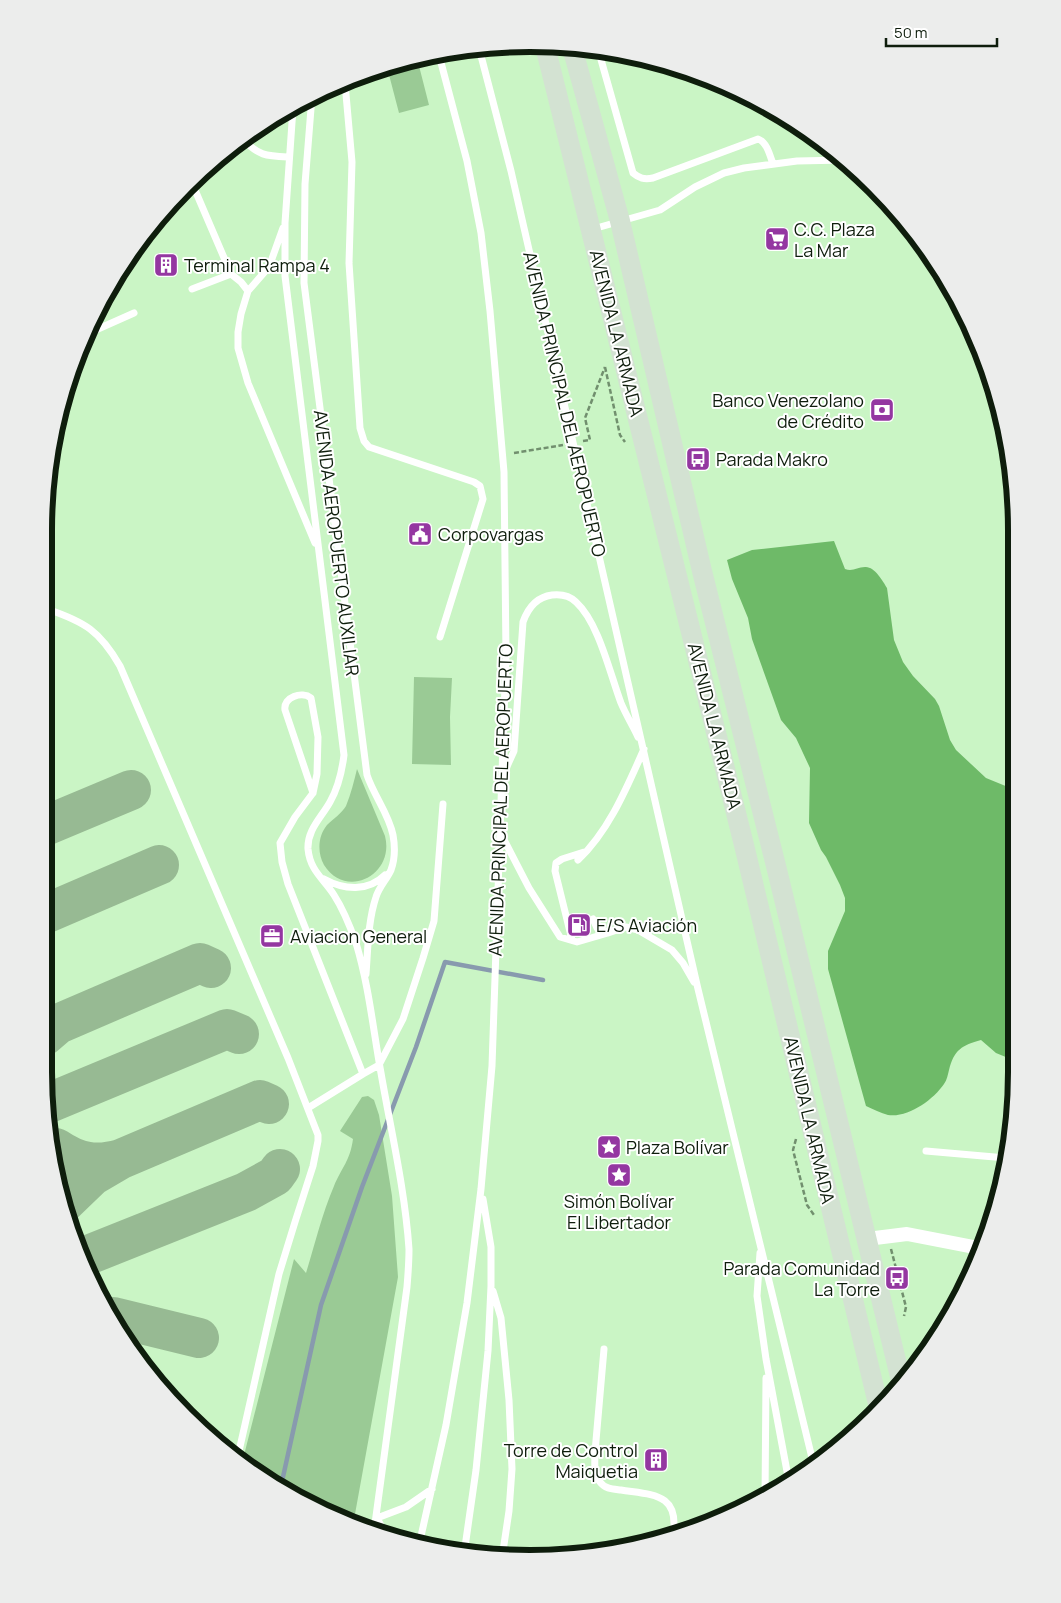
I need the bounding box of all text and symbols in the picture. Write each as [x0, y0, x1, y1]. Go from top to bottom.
scale bar [886, 15, 997, 47]
text: 50 m [894, 22, 928, 43]
place label: C.C. Plaza La Mar [794, 217, 875, 262]
supermarket icon: C.C. Plaza La Mar [764, 226, 790, 252]
street label: AVENIDA LA ARMADA [585, 247, 649, 419]
street label: AVENIDA PRINCIPAL DEL AEROPUERTO [518, 249, 612, 559]
building icon: Terminal Rampa 4 [153, 252, 179, 278]
place label: Terminal Rampa 4 [184, 253, 330, 277]
place label: Banco Venezolano de Crédito [712, 388, 864, 433]
bank icon: Banco Venezolano de Crédito [869, 397, 895, 423]
street label: AVENIDA AEROPUERTO AUXILIAR [309, 409, 365, 677]
bus stop icon: Parada Makro [685, 446, 711, 472]
place label: Parada Makro [716, 447, 828, 471]
public building icon: Corpovargas [407, 521, 433, 547]
place label: Corpovargas [438, 522, 544, 546]
street label: AVENIDA LA ARMADA [683, 640, 747, 812]
street label: AVENIDA PRINCIPAL DEL AEROPUERTO [483, 643, 517, 957]
fuel station icon: E/S Aviación [566, 912, 592, 938]
place label: E/S Aviación [596, 913, 697, 937]
office icon: Aviacion General [259, 923, 285, 949]
place label: Aviacion General [290, 924, 427, 948]
street label: AVENIDA LA ARMADA [779, 1034, 841, 1207]
place icon: Plaza Bolívar [596, 1134, 622, 1160]
place label: Plaza Bolívar [626, 1135, 729, 1159]
place icon: Simón Bolívar El Libertador [606, 1162, 632, 1188]
place label: Simón Bolívar El Libertador [564, 1189, 675, 1234]
place label: Parada Comunidad La Torre [723, 1256, 880, 1301]
bus stop icon: Parada Comunidad La Torre [884, 1265, 910, 1291]
place label: Torre de Control Maiquetia [504, 1438, 638, 1483]
building icon: Torre de Control Maiquetia [643, 1447, 669, 1473]

